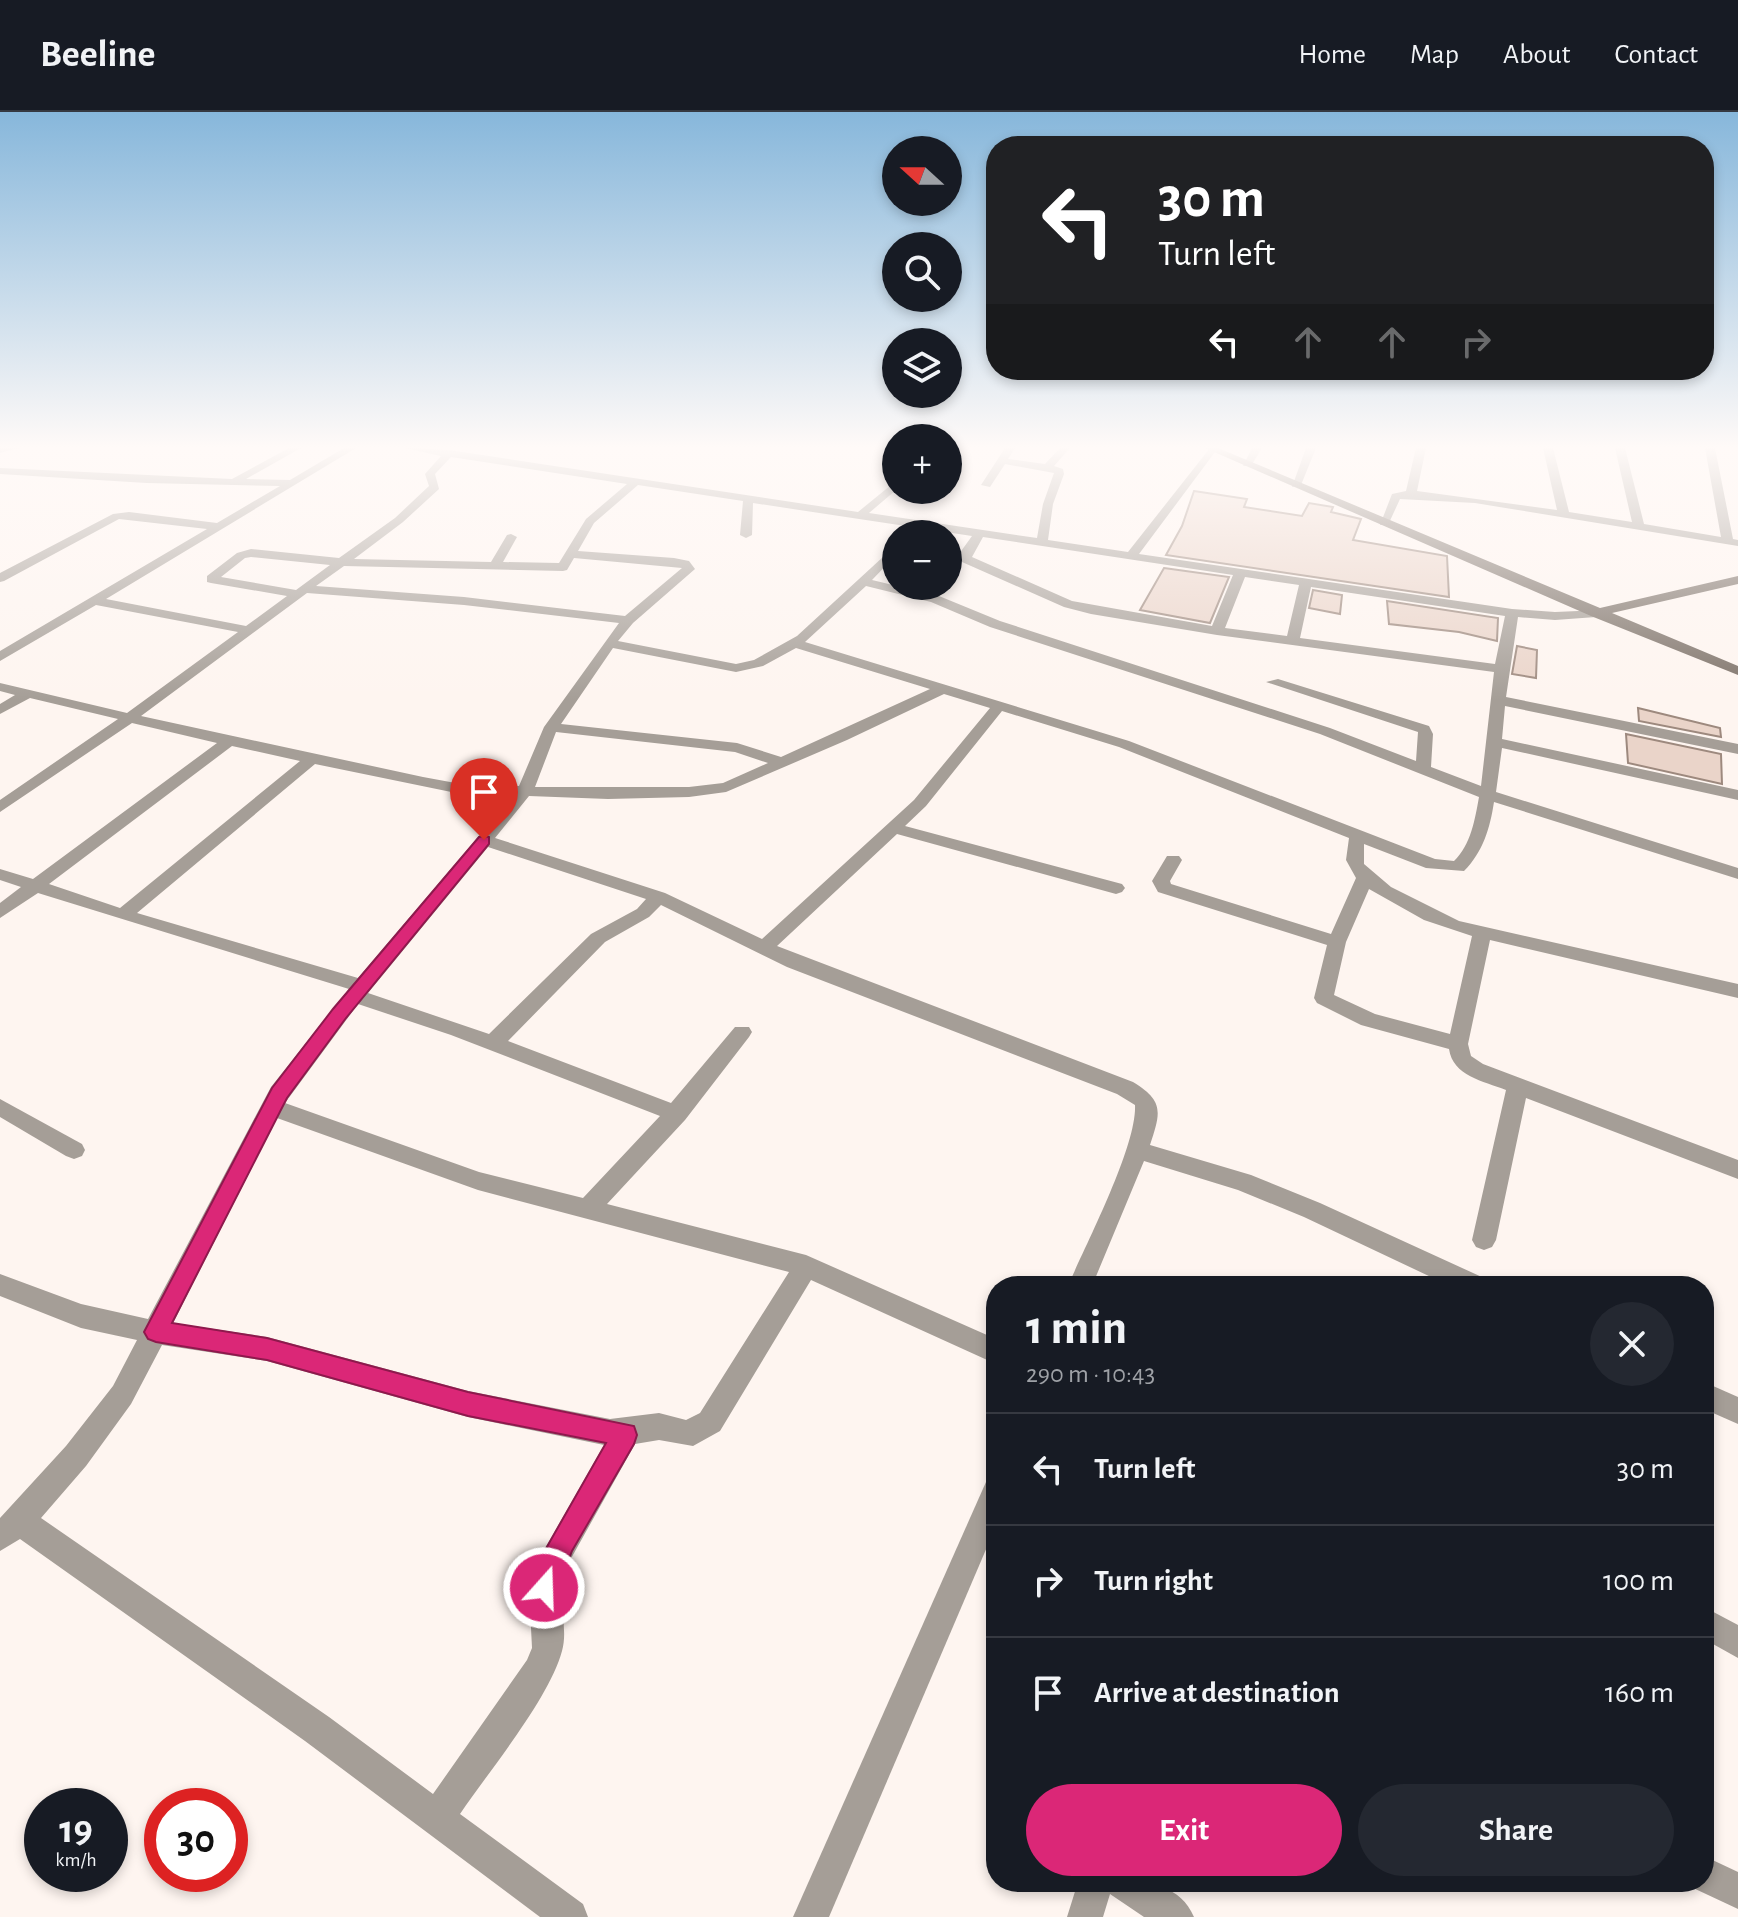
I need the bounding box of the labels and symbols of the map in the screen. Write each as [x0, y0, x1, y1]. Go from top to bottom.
north arrow [882, 136, 962, 216]
pin [450, 758, 518, 840]
position arrow [502, 1546, 586, 1630]
speed limit sign: 30 [144, 1788, 248, 1892]

